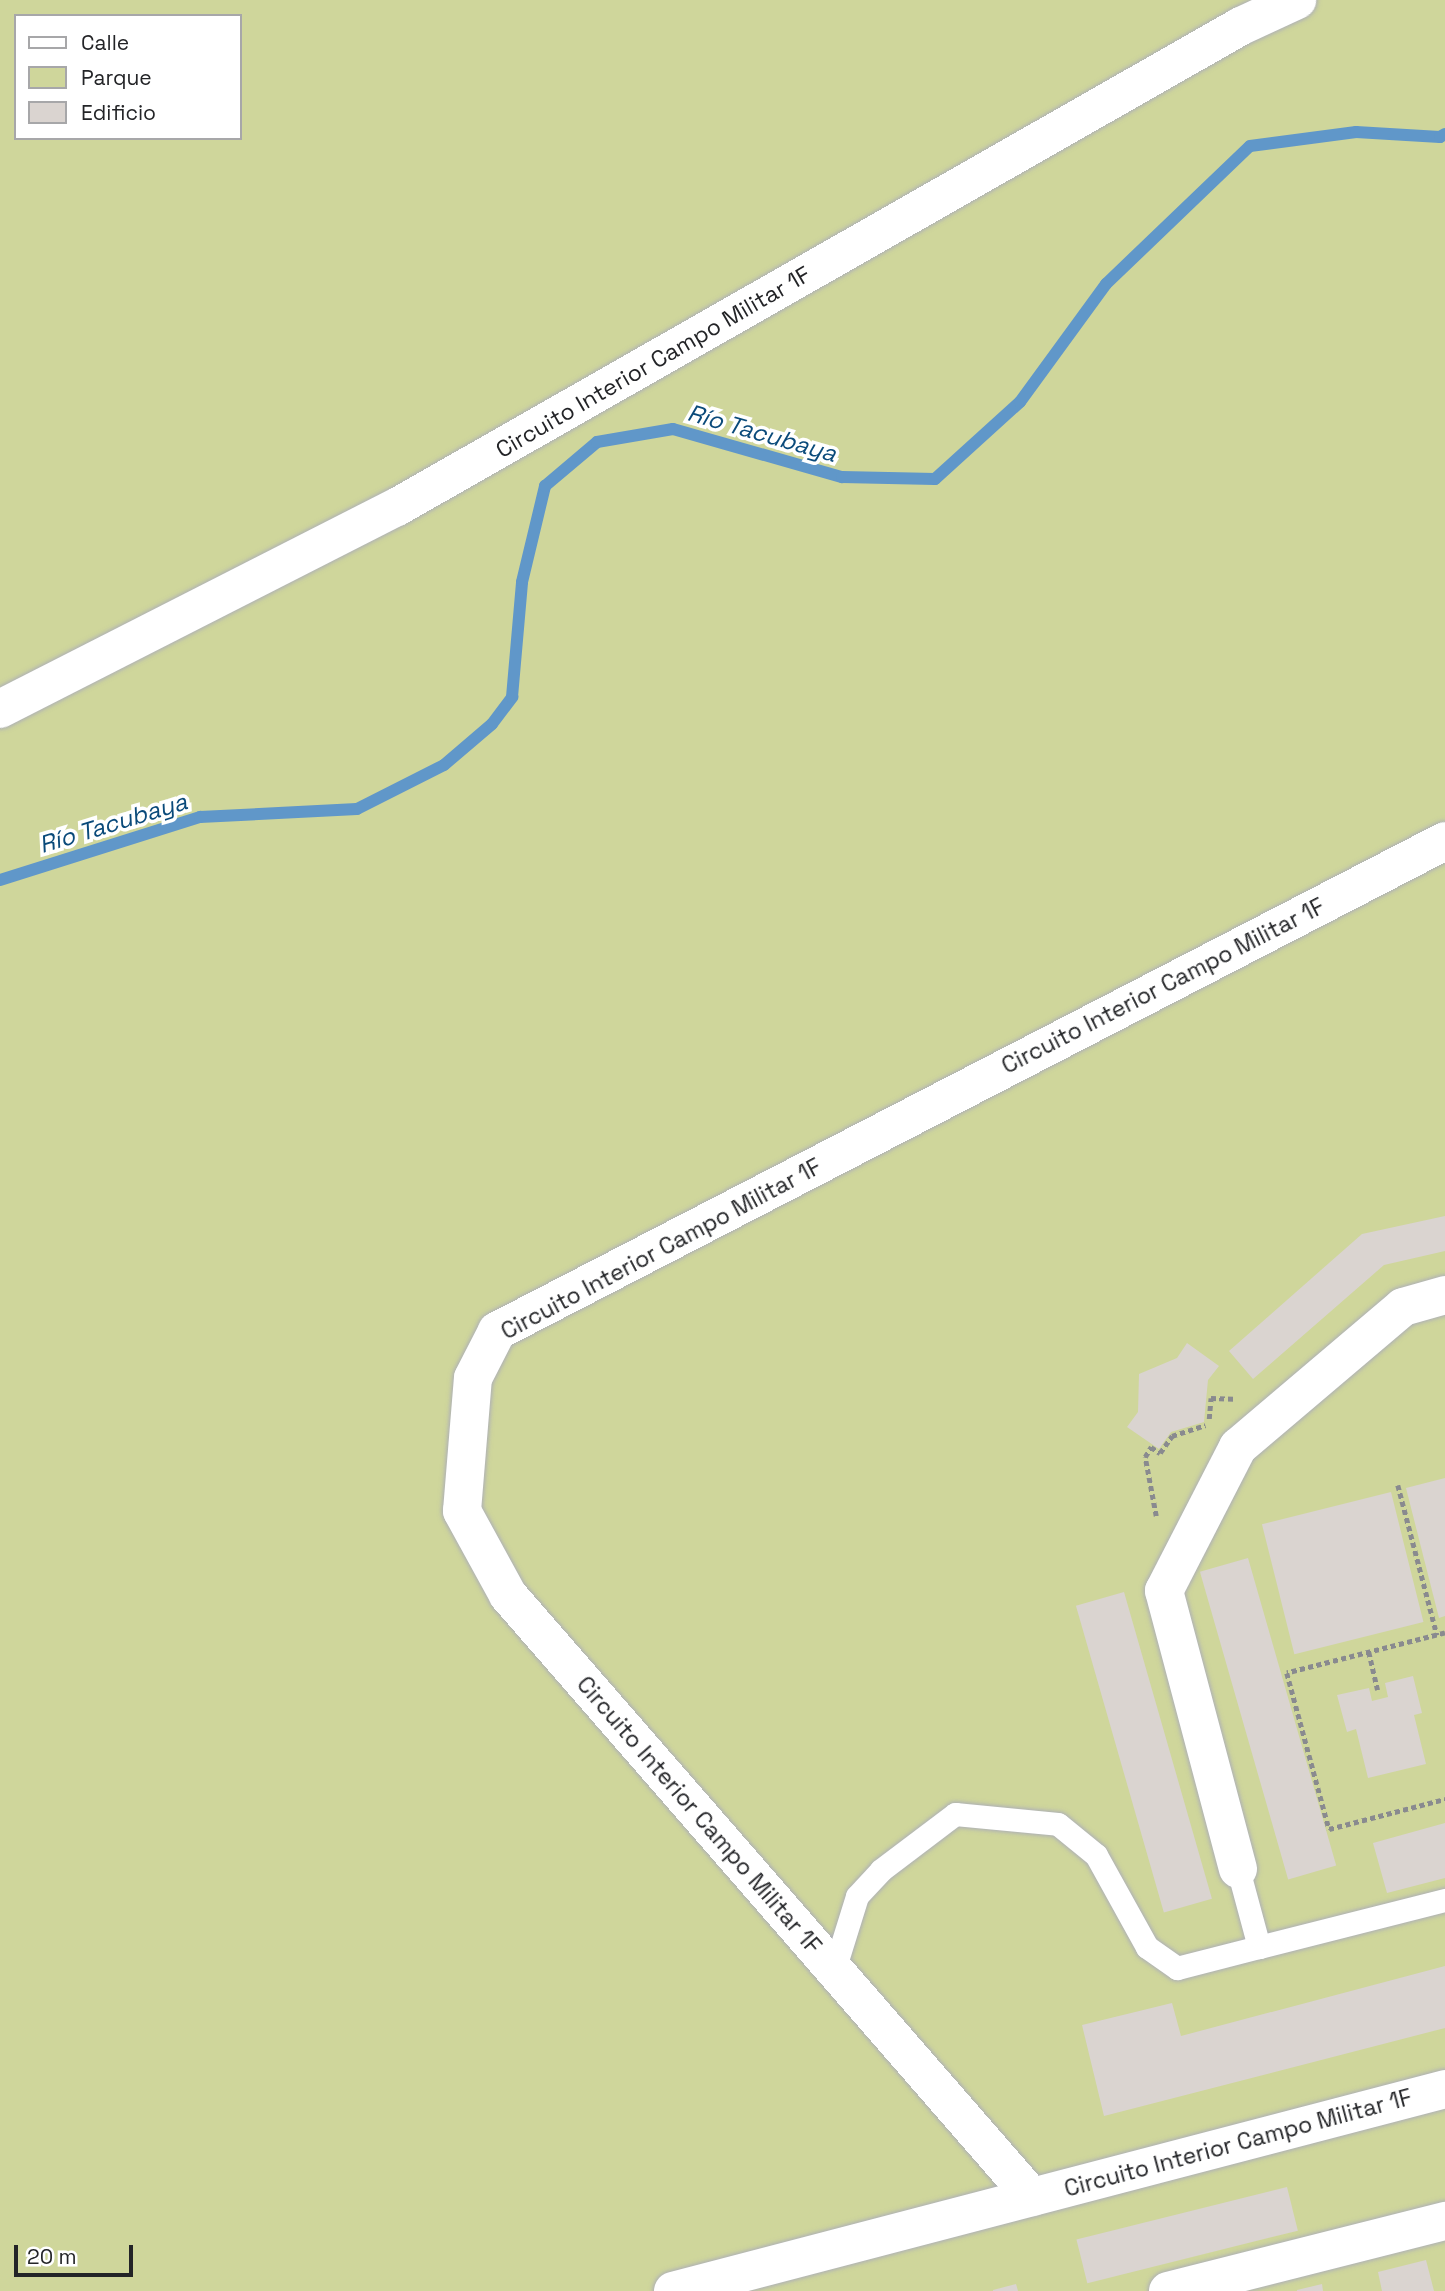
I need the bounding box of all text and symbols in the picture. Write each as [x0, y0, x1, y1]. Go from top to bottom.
legend [14, 14, 242, 140]
text: Calle [81, 29, 129, 56]
text: Parque [81, 64, 152, 91]
text: Edificio [81, 99, 156, 126]
street label: Circuito Interior Campo Militar 1F [491, 260, 815, 464]
water label: Río Tacubaya [684, 398, 840, 468]
water label: Río Tacubaya [35, 787, 191, 859]
street label: Circuito Interior Campo Militar 1F [997, 892, 1329, 1080]
street label: Circuito Interior Campo Militar 1F [496, 1153, 826, 1345]
street label: Circuito Interior Campo Militar 1F [571, 1671, 827, 1959]
street label: Circuito Interior Campo Militar 1F [1061, 2083, 1415, 2203]
scale bar [18, 2232, 136, 2276]
text: 20 m [27, 2243, 77, 2270]

